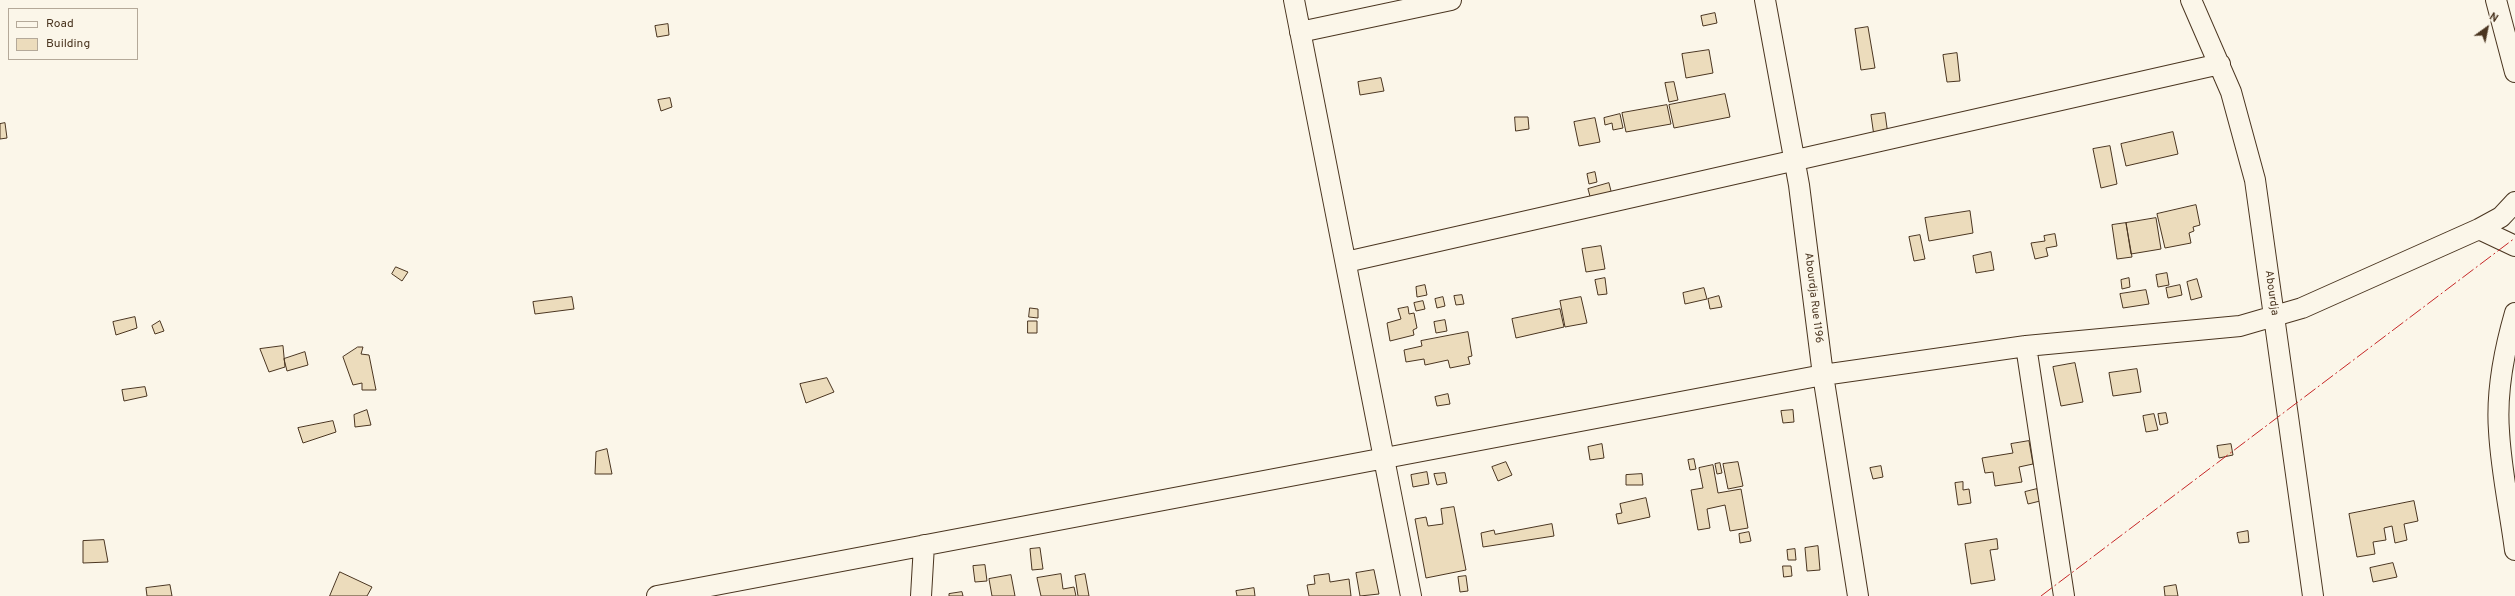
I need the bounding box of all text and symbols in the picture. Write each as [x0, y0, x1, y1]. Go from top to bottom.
legend [8, 8, 138, 60]
north arrow [2467, 8, 2507, 48]
text: N [2486, 10, 2501, 26]
text: Road [46, 16, 74, 32]
text: Building [46, 36, 90, 52]
street label: Abourdja Rue 1196 [1801, 252, 1825, 344]
street label: Abourdja [2261, 270, 2281, 316]

